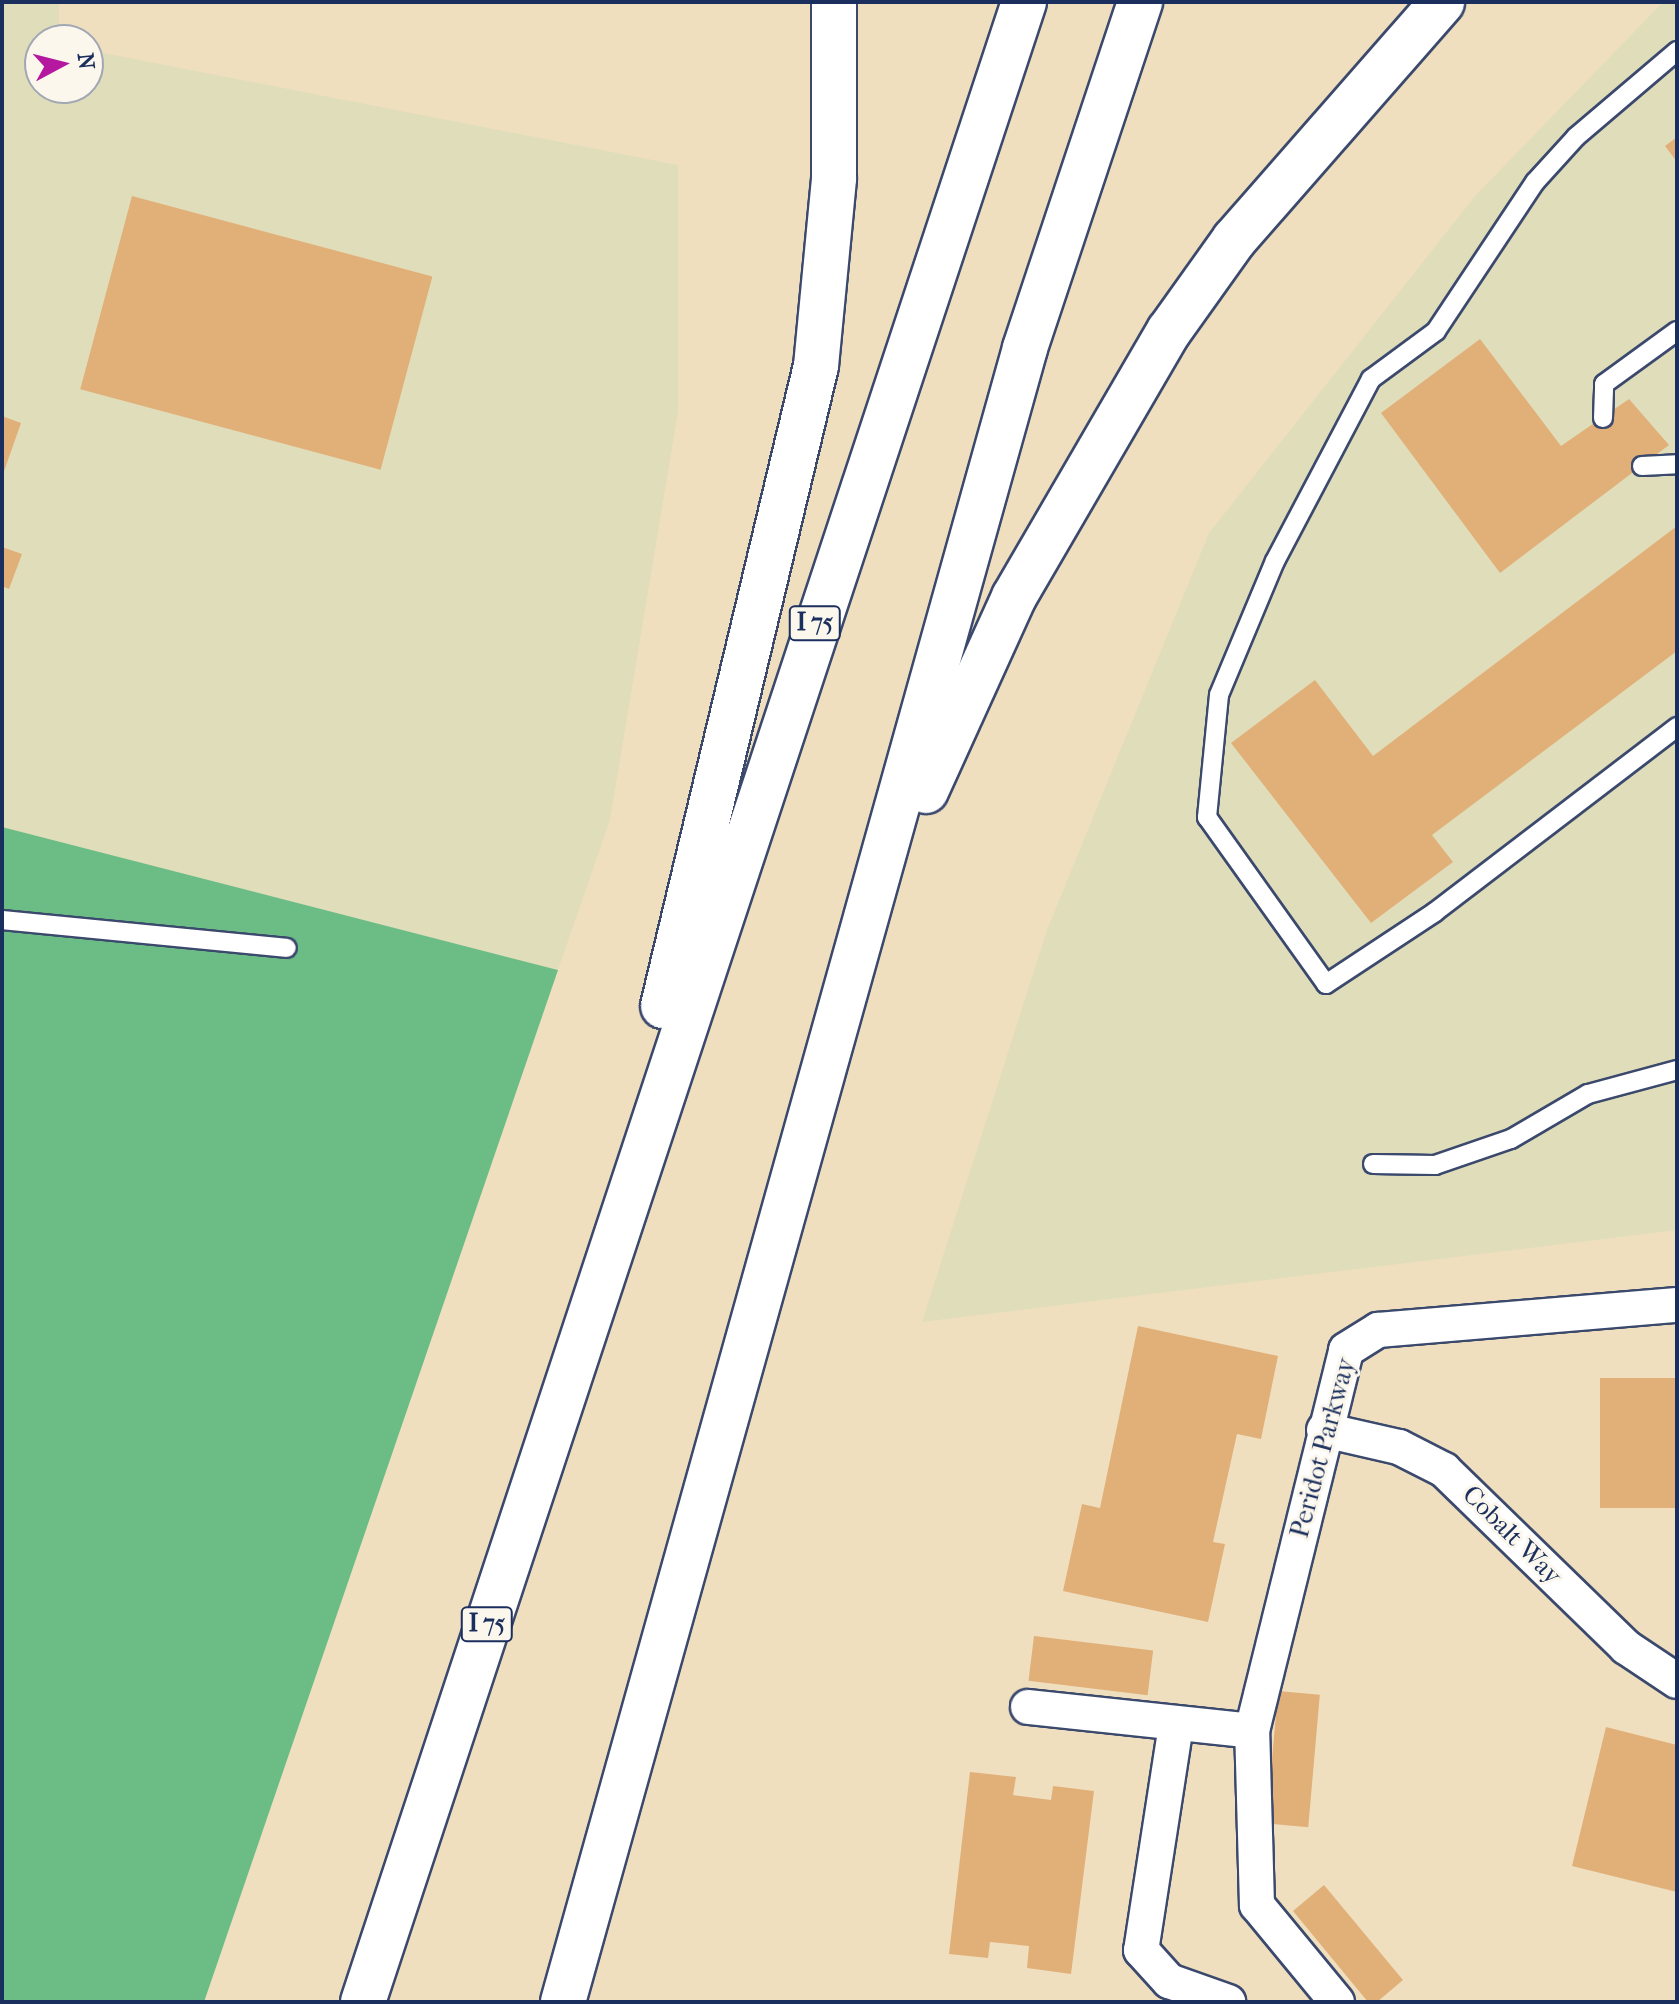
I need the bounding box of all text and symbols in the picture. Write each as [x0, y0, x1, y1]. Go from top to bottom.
north arrow [24, 24, 104, 104]
text: N [72, 51, 100, 71]
road number: I 75 [787, 603, 843, 643]
street label: Peridot Parkway [1284, 1355, 1362, 1541]
street label: Cobalt Way [1456, 1479, 1568, 1591]
road number: I 75 [459, 1604, 515, 1644]

